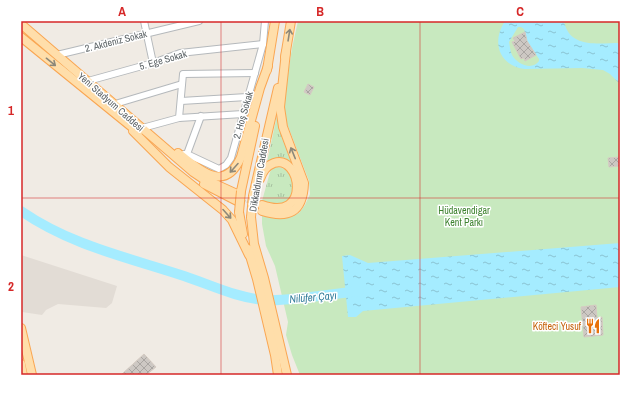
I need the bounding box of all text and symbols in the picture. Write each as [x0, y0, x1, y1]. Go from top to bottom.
text: A [118, 3, 126, 20]
text: B [316, 3, 324, 20]
text: C [516, 3, 524, 20]
street label: 2. Akdeniz Sokak [84, 27, 149, 55]
one-way arrow [285, 29, 293, 42]
street label: 5. Ege Sokak [138, 47, 189, 73]
one-way arrow [46, 57, 57, 66]
street label: Yeni Stadyum Caddesi [75, 70, 147, 134]
street label: 2. Hoş Sokak [230, 89, 256, 140]
text: 1 [8, 102, 14, 119]
street label: Dikkaldırım Caddesi [246, 137, 272, 213]
one-way arrow [289, 148, 297, 160]
one-way arrow [229, 163, 238, 174]
park label: Hüdavendigar Kent Parkı [438, 204, 490, 229]
one-way arrow [222, 209, 232, 219]
text: 2 [8, 278, 14, 295]
water label: Nilüfer Çayı [289, 288, 338, 306]
restaurant icon: Köfteci Yusuf [584, 317, 602, 335]
place label: Köfteci Yusuf [533, 320, 582, 333]

